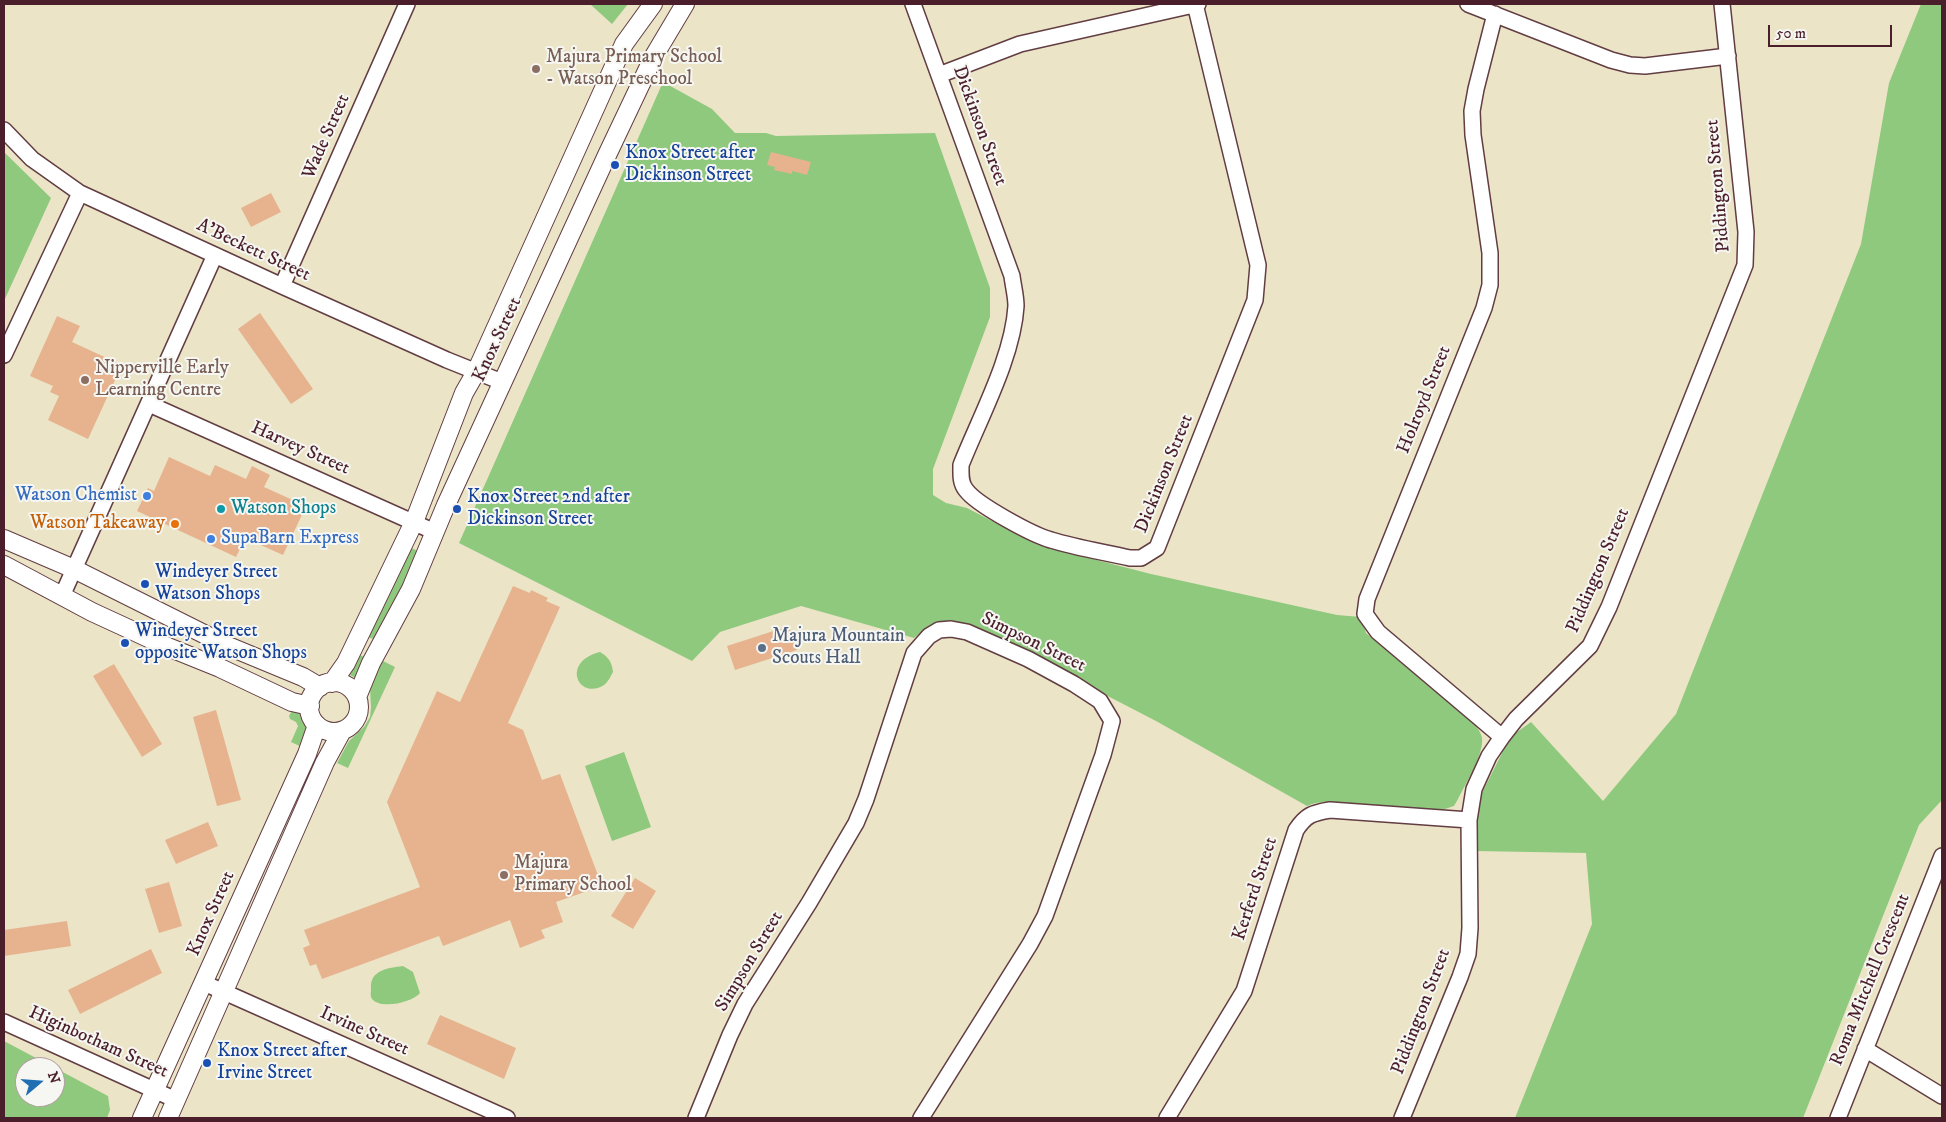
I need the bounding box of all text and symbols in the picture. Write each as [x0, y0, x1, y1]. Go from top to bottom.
scale bar [1771, 15, 1895, 47]
text: 50 m [1776, 24, 1806, 43]
place label: Majura Primary School - Watson Preschool [546, 47, 722, 91]
marker: Majura Primary School - Watson Preschool [530, 63, 542, 75]
street label: Dickinson Street [947, 63, 1011, 189]
street label: Wade Street [298, 91, 356, 183]
street label: Piddington Street [1702, 119, 1736, 253]
place label: Knox Street after Dickinson Street [625, 143, 755, 187]
marker: Knox Street after Dickinson Street [609, 159, 621, 171]
street label: A'Beckett Street [193, 215, 313, 287]
street label: Knox Street [468, 294, 528, 386]
street label: Holroyd Street [1393, 343, 1457, 457]
place label: Nipperville Early Learning Centre [95, 358, 229, 402]
marker: Nipperville Early Learning Centre [79, 374, 91, 386]
street label: Dickinson Street [1131, 411, 1199, 537]
street label: Harvey Street [247, 417, 353, 481]
place label: Watson Chemist [15, 485, 137, 507]
place label: Knox Street 2nd after Dickinson Street [467, 487, 630, 531]
marker: Watson Chemist [141, 490, 153, 502]
place label: Watson Shops [231, 498, 336, 520]
marker: Watson Shops [215, 503, 227, 515]
marker: Knox Street 2nd after Dickinson Street [451, 503, 463, 515]
street label: Piddington Street [1562, 505, 1636, 637]
place label: Watson Takeaway [30, 513, 165, 535]
marker: Watson Takeaway [169, 518, 181, 530]
place label: SupaBarn Express [221, 528, 359, 550]
marker: SupaBarn Express [205, 533, 217, 545]
place label: Windeyer Street Watson Shops [155, 562, 277, 606]
marker: Windeyer Street Watson Shops [139, 578, 151, 590]
street label: Simpson Street [977, 608, 1089, 678]
place label: Windeyer Street opposite Watson Shops [135, 621, 307, 665]
place label: Majura Mountain Scouts Hall [772, 626, 905, 670]
marker: Windeyer Street opposite Watson Shops [119, 637, 131, 649]
marker: Majura Mountain Scouts Hall [756, 642, 768, 654]
street label: Kerferd Street [1229, 834, 1283, 944]
place label: Majura Primary School [514, 853, 632, 897]
street label: Knox Street [183, 868, 241, 960]
marker: Majura Primary School [498, 869, 510, 881]
street label: Roma Mitchell Crescent [1826, 891, 1916, 1069]
street label: Simpson Street [711, 908, 789, 1016]
street label: Piddington Street [1387, 946, 1457, 1078]
street label: Higinbotham Street [25, 1002, 171, 1084]
street label: Irvine Street [316, 1002, 412, 1062]
place label: Knox Street after Irvine Street [217, 1041, 347, 1085]
north arrow [15, 1057, 65, 1107]
marker: Knox Street after Irvine Street [201, 1057, 213, 1069]
text: N [43, 1069, 64, 1086]

